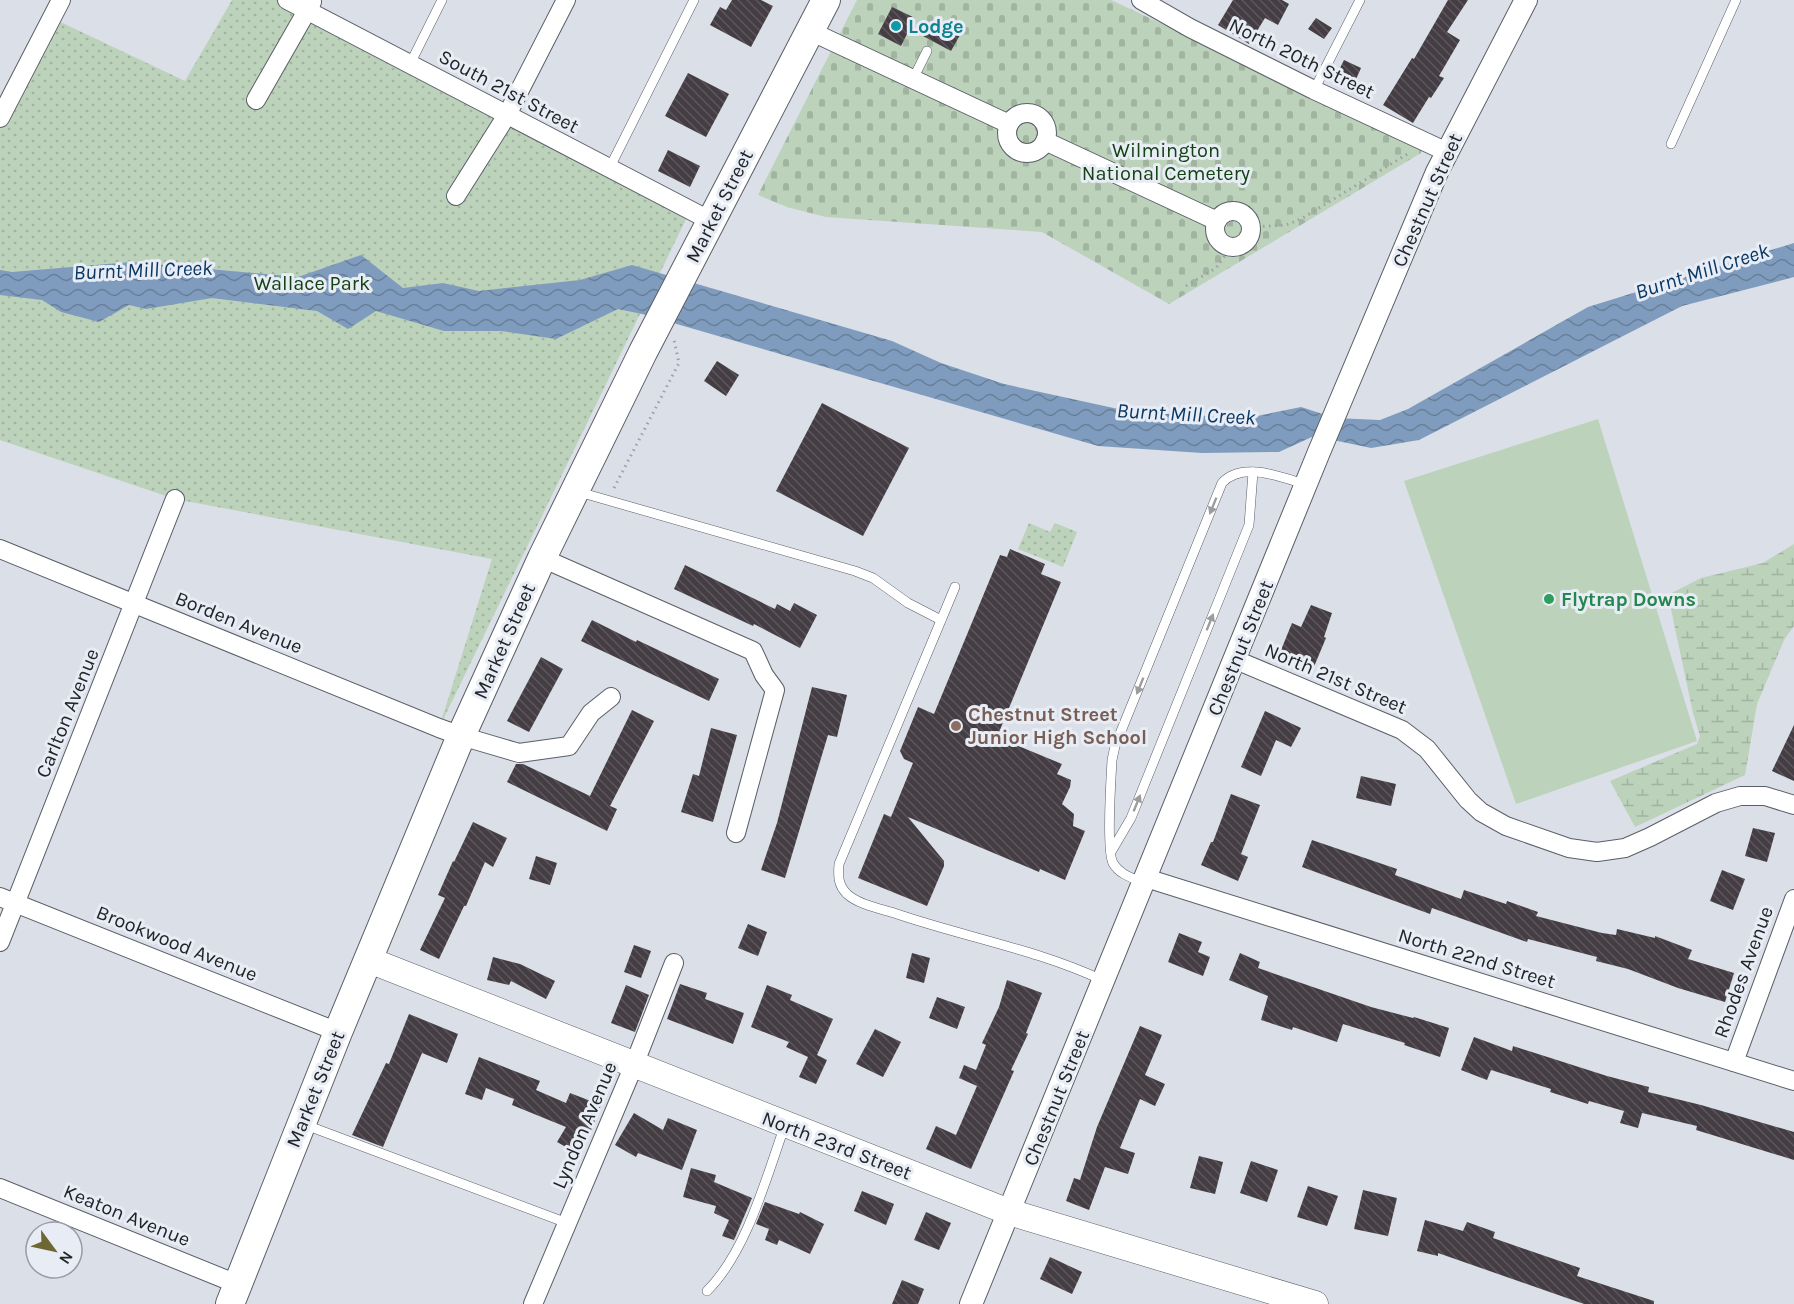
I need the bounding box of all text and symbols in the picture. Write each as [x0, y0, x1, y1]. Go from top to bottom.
street label: North 20th Street [1225, 13, 1379, 104]
place label: Lodge [908, 15, 964, 38]
marker: Lodge [889, 19, 903, 33]
street label: South 21st Street [435, 45, 583, 138]
street label: Chestnut Street [1388, 129, 1467, 271]
park label: Wilmington National Cemetery [1082, 139, 1250, 185]
street label: Market Street [681, 145, 758, 267]
water label: Burnt Mill Creek [1632, 238, 1772, 304]
water label: Burnt Mill Creek [73, 256, 213, 284]
park label: Wallace Park [254, 272, 370, 295]
water label: Burnt Mill Creek [1116, 398, 1256, 430]
one-way arrow [1208, 497, 1218, 515]
street label: Chestnut Street [1203, 577, 1278, 719]
street label: Market Street [469, 579, 540, 702]
street label: Borden Avenue [172, 586, 306, 658]
place label: Flytrap Downs [1561, 588, 1696, 611]
marker: Flytrap Downs [1542, 592, 1556, 606]
one-way arrow [1205, 612, 1215, 630]
street label: North 21st Street [1261, 638, 1411, 719]
street label: Carlton Avenue [31, 645, 104, 781]
one-way arrow [1135, 678, 1145, 696]
place label: Chestnut Street Junior High School [968, 703, 1147, 749]
marker: Chestnut Street Junior High School [949, 719, 963, 733]
one-way arrow [1132, 793, 1142, 811]
street label: Brookwood Avenue [93, 901, 261, 986]
street label: Rhodes Avenue [1709, 903, 1778, 1041]
street label: North 22nd Street [1396, 924, 1559, 993]
street label: Market Street [282, 1027, 350, 1151]
street label: Chestnut Street [1019, 1027, 1094, 1169]
street label: Lyndon Avenue [547, 1058, 622, 1192]
street label: North 23rd Street [759, 1106, 915, 1185]
street label: Keaton Avenue [60, 1180, 193, 1251]
north arrow [24, 1220, 84, 1280]
text: N [55, 1248, 77, 1268]

